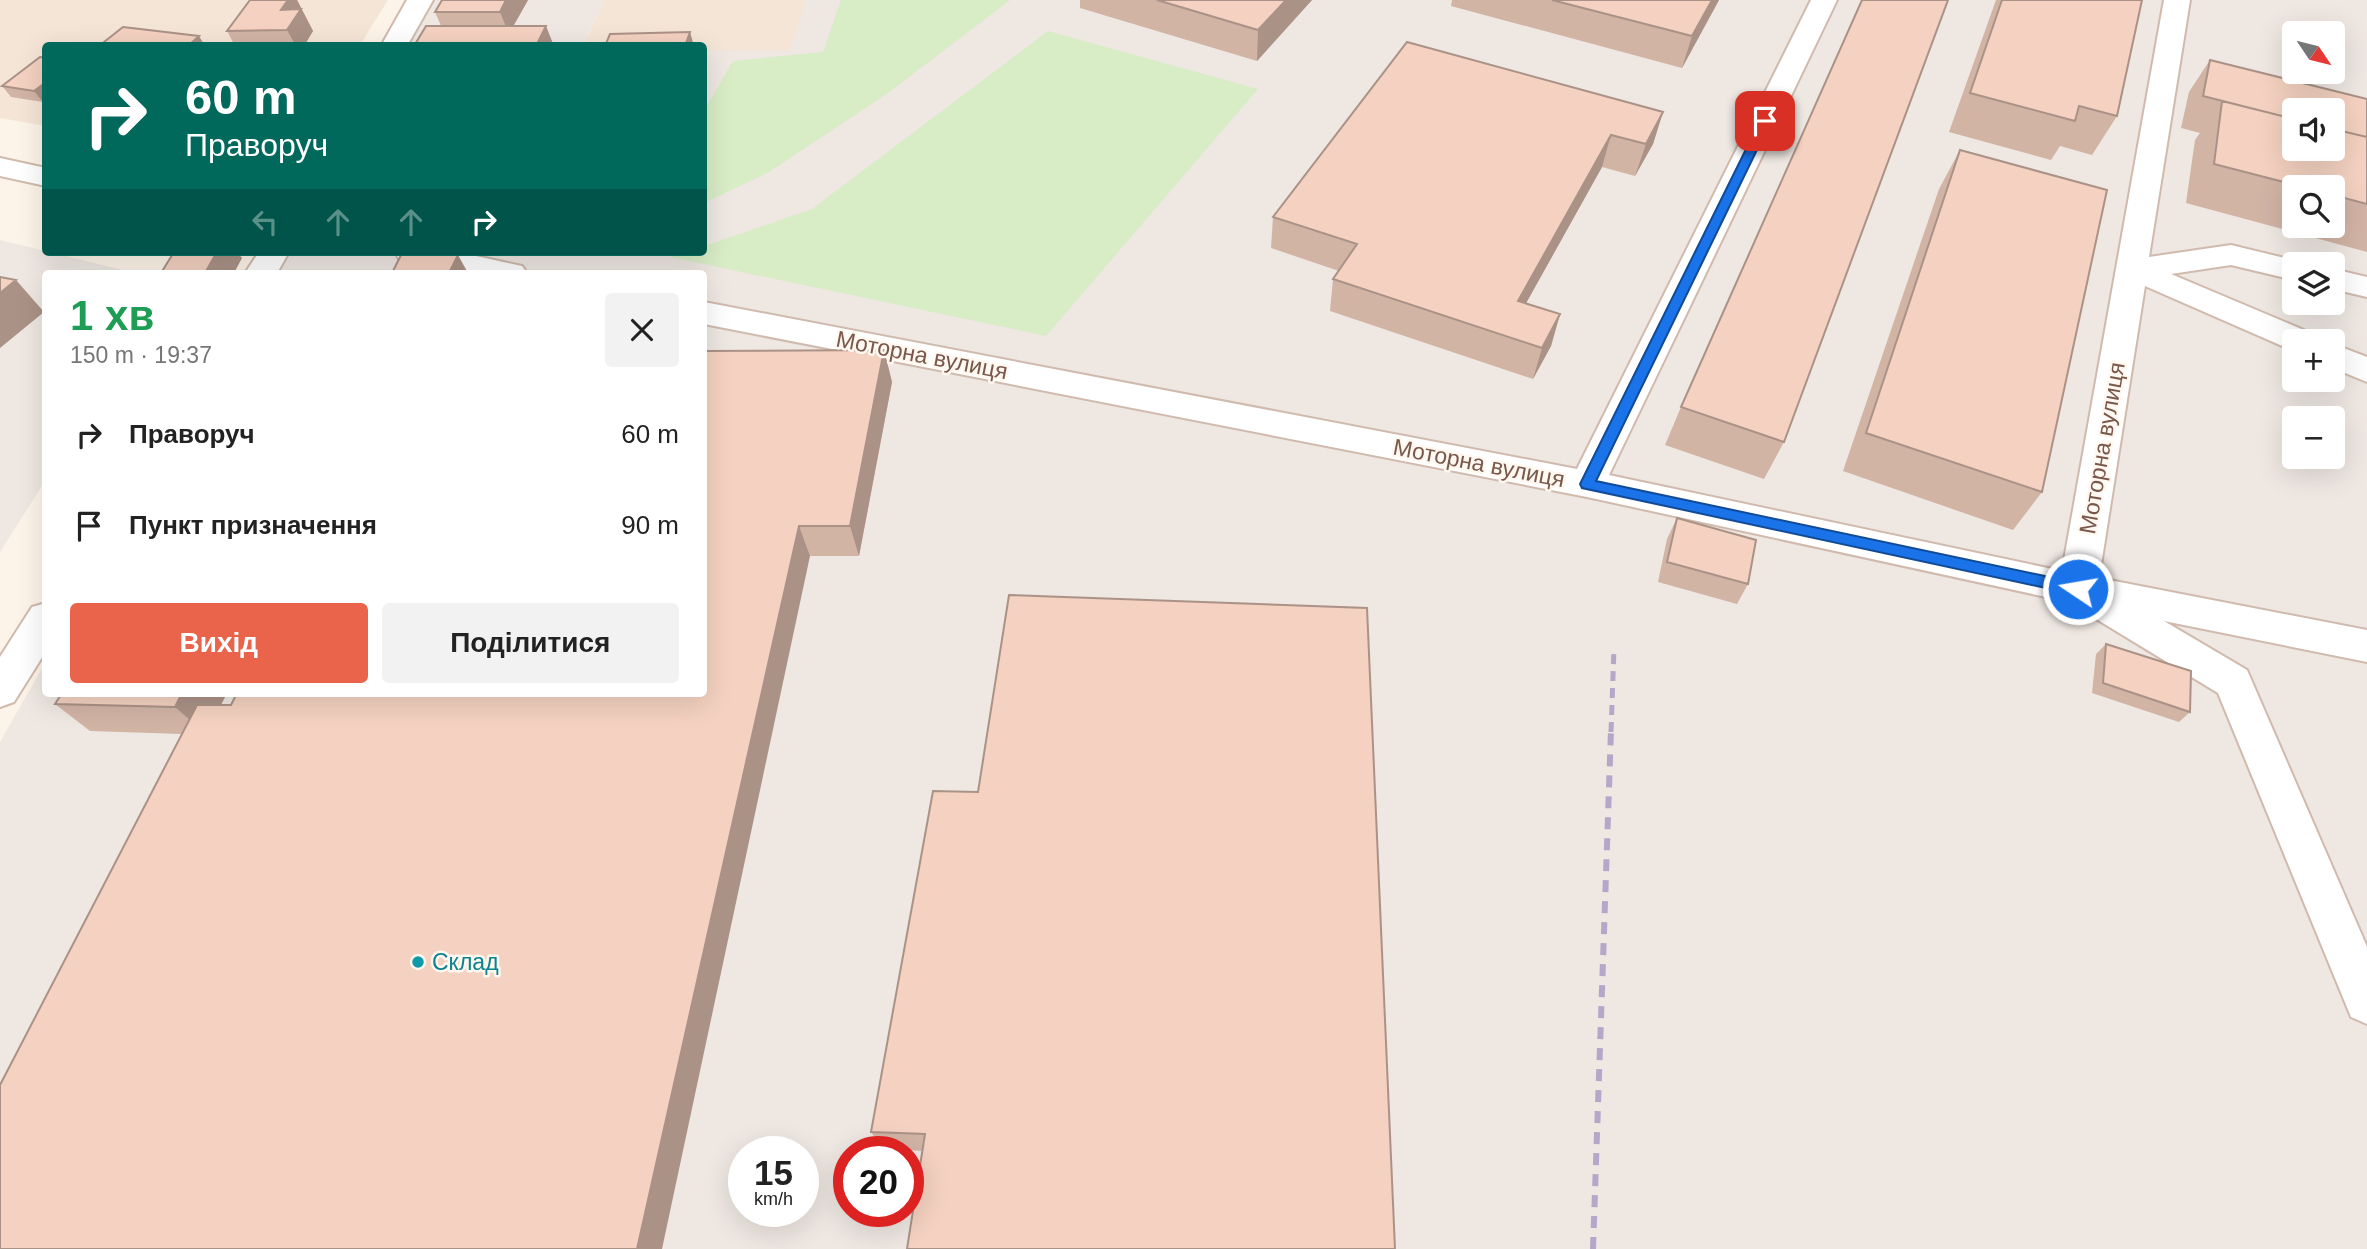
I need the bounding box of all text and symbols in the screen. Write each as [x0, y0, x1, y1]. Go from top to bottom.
north arrow [2282, 21, 2345, 84]
map controls [2282, 21, 2345, 469]
icon: right [70, 70, 161, 161]
text: 60 m [185, 70, 297, 124]
pin [1735, 91, 1795, 151]
button: sound [2282, 98, 2345, 161]
icon: arrive [1746, 102, 1784, 140]
text: Праворуч [185, 127, 328, 163]
button: search [2282, 175, 2345, 238]
icon: left [246, 203, 284, 241]
icon: ahead [319, 203, 357, 241]
icon: ahead [392, 203, 430, 241]
icon: right [465, 203, 503, 241]
button: layers [2282, 252, 2345, 315]
text: 1 хв [70, 292, 154, 339]
button: close [605, 293, 679, 367]
street label: Моторна вулиця [834, 326, 1010, 384]
button: + [2282, 329, 2345, 392]
text: 150 m · 19:37 [70, 342, 212, 368]
street label: Моторна вулиця [2074, 360, 2130, 536]
button: − [2282, 406, 2345, 469]
icon: right [70, 416, 108, 454]
text: Праворуч [129, 419, 255, 449]
text: 60 m [621, 419, 679, 449]
street label: Моторна вулиця [1391, 434, 1567, 492]
icon: arrive [70, 507, 108, 545]
text: Пункт призначення [129, 510, 377, 540]
text: 90 m [621, 510, 679, 540]
position arrow [2041, 552, 2115, 626]
button: Вихід [70, 603, 368, 683]
button: Поділитися [382, 603, 679, 683]
place label: Склад [432, 949, 499, 975]
marker: Склад [410, 954, 426, 970]
speed limit sign: 20 [833, 1136, 924, 1227]
text: 15 [754, 1153, 793, 1192]
text: km/h [754, 1189, 793, 1209]

